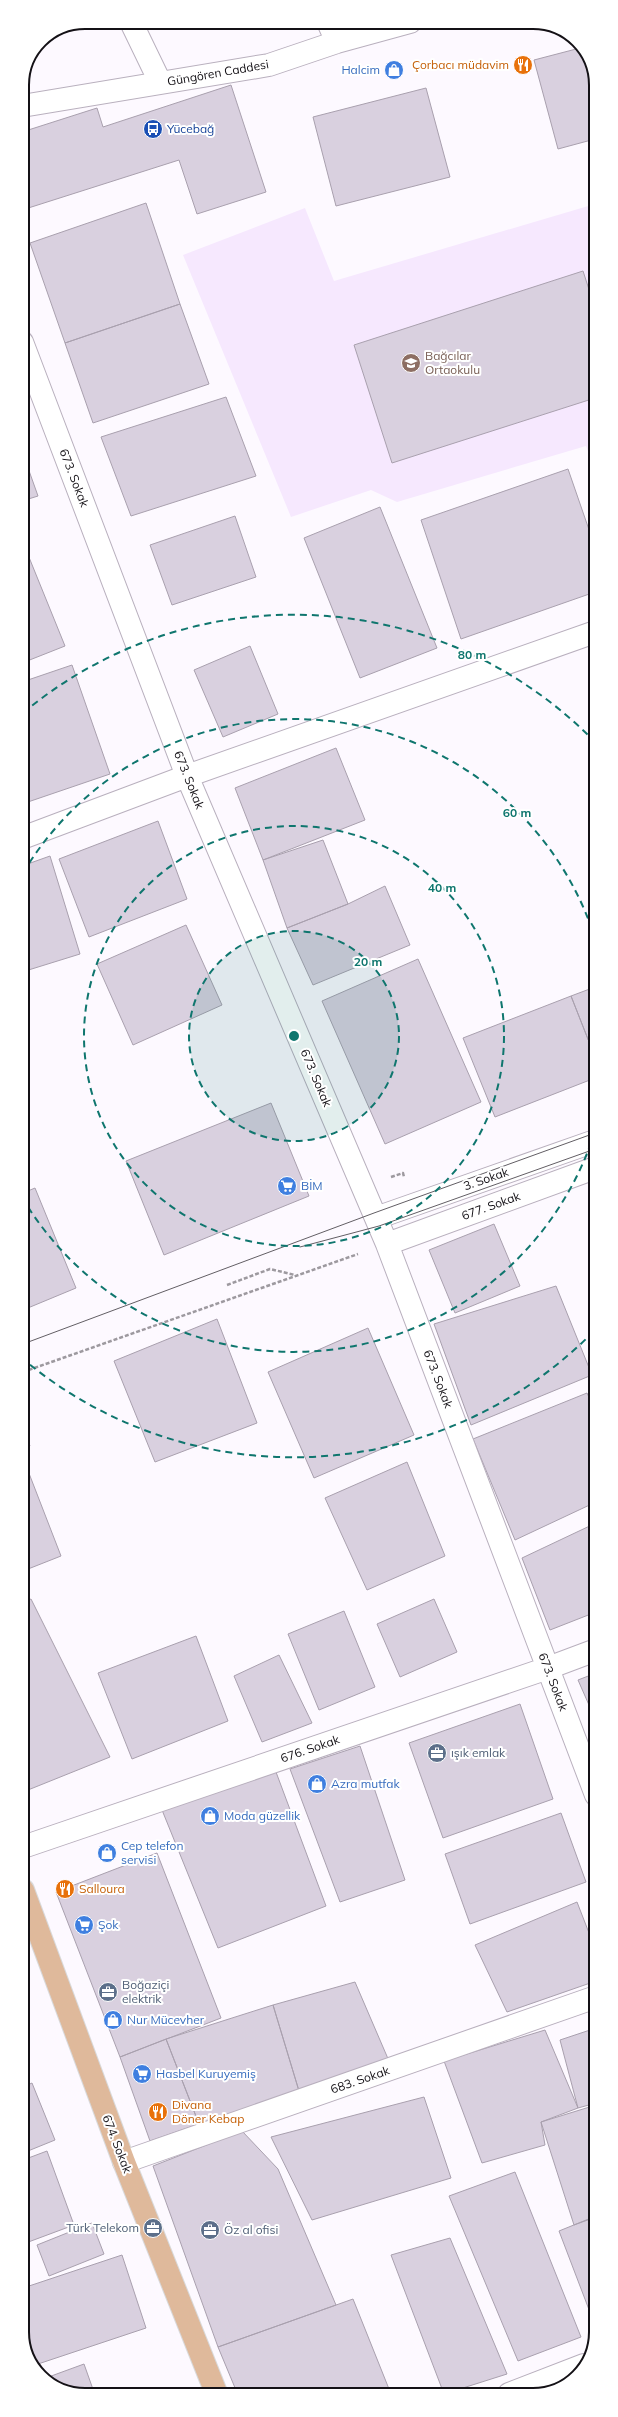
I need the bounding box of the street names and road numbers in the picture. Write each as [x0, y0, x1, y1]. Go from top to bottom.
street label: Güngören Caddesi [166, 56, 270, 89]
street label: 673. Sokak [56, 447, 93, 510]
street label: 673. Sokak [171, 749, 208, 812]
street label: 673. Sokak [298, 1047, 336, 1110]
street label: 3. Sokak [461, 1164, 511, 1193]
street label: 677. Sokak [459, 1188, 523, 1223]
street label: 673. Sokak [420, 1348, 457, 1411]
street label: 673. Sokak [535, 1651, 572, 1714]
street label: 676. Sokak [278, 1731, 342, 1766]
street label: 683. Sokak [328, 2062, 392, 2097]
street label: 674. Sokak [99, 2113, 136, 2176]

